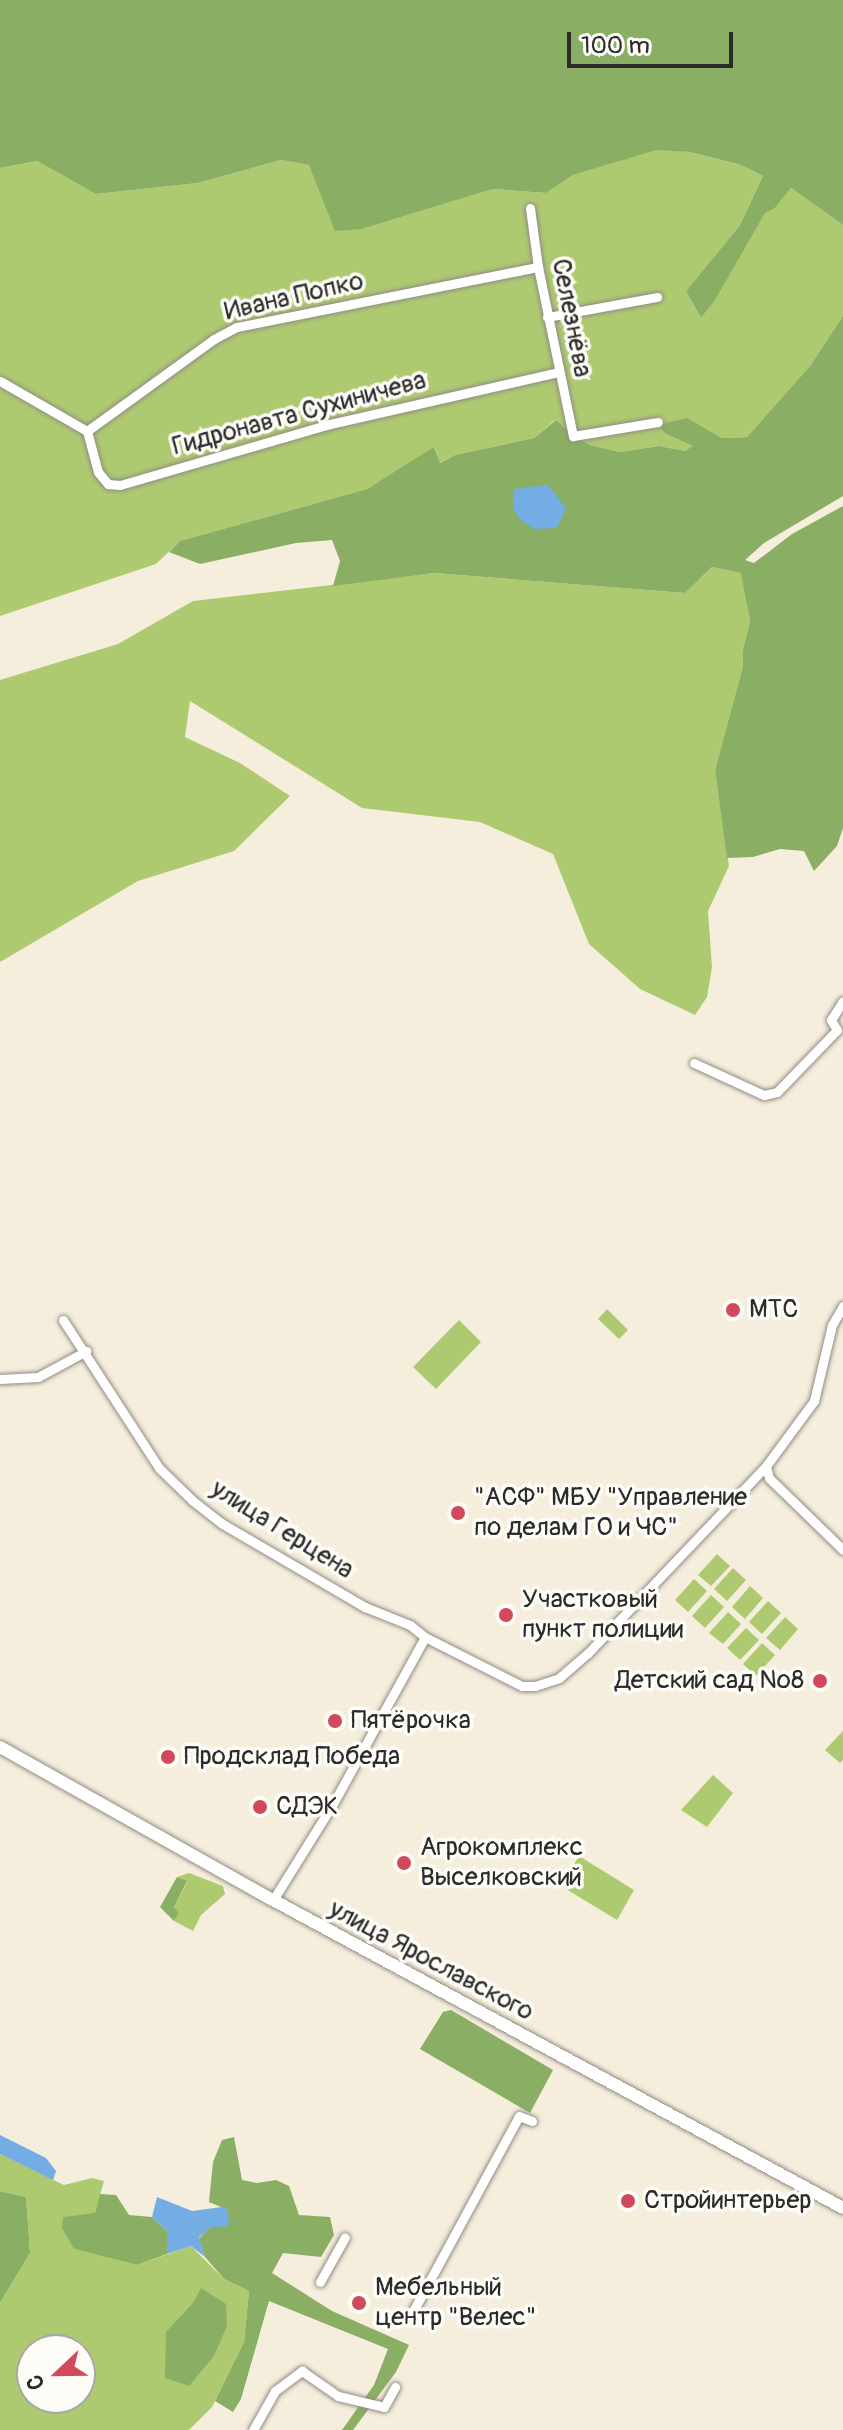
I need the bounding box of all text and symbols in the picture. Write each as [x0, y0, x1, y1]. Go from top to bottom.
scale bar [571, 16, 737, 66]
text: 100 m [581, 31, 650, 60]
street label: Селезнёва [544, 256, 598, 380]
street label: Ивана Попко [222, 266, 366, 328]
street label: Гидронавта Сухиничева [169, 365, 429, 463]
place label: МТС [749, 1294, 798, 1326]
marker: МТС [724, 1301, 742, 1319]
street label: улица Герцена [205, 1474, 359, 1586]
place label: "АСФ" МБУ "Управление по делам ГО и ЧС" [474, 1482, 747, 1544]
marker: "АСФ" МБУ "Управление по делам ГО и ЧС" [449, 1504, 467, 1522]
place label: Участковый пункт полиции [522, 1584, 683, 1646]
marker: Участковый пункт полиции [497, 1606, 515, 1624]
place label: Детский сад №8 [615, 1665, 804, 1697]
marker: Детский сад №8 [811, 1672, 829, 1690]
place label: Пятёрочка [351, 1705, 471, 1737]
marker: Пятёрочка [326, 1712, 344, 1730]
place label: Продсклад Победа [184, 1741, 400, 1773]
marker: Продсклад Победа [159, 1748, 177, 1766]
place label: СДЭК [276, 1791, 338, 1823]
marker: СДЭК [251, 1798, 269, 1816]
place label: Агрокомплекс Выселковский [420, 1832, 583, 1894]
marker: Агрокомплекс Выселковский [395, 1854, 413, 1872]
street label: улица Ярославского [324, 1894, 538, 2028]
place label: Стройинтерьер [644, 2185, 811, 2217]
marker: Стройинтерьер [619, 2192, 637, 2210]
place label: Мебельный центр "Велес" [375, 2272, 536, 2334]
marker: Мебельный центр "Велес" [350, 2294, 368, 2312]
north arrow [16, 2334, 96, 2414]
text: С [20, 2371, 51, 2394]

